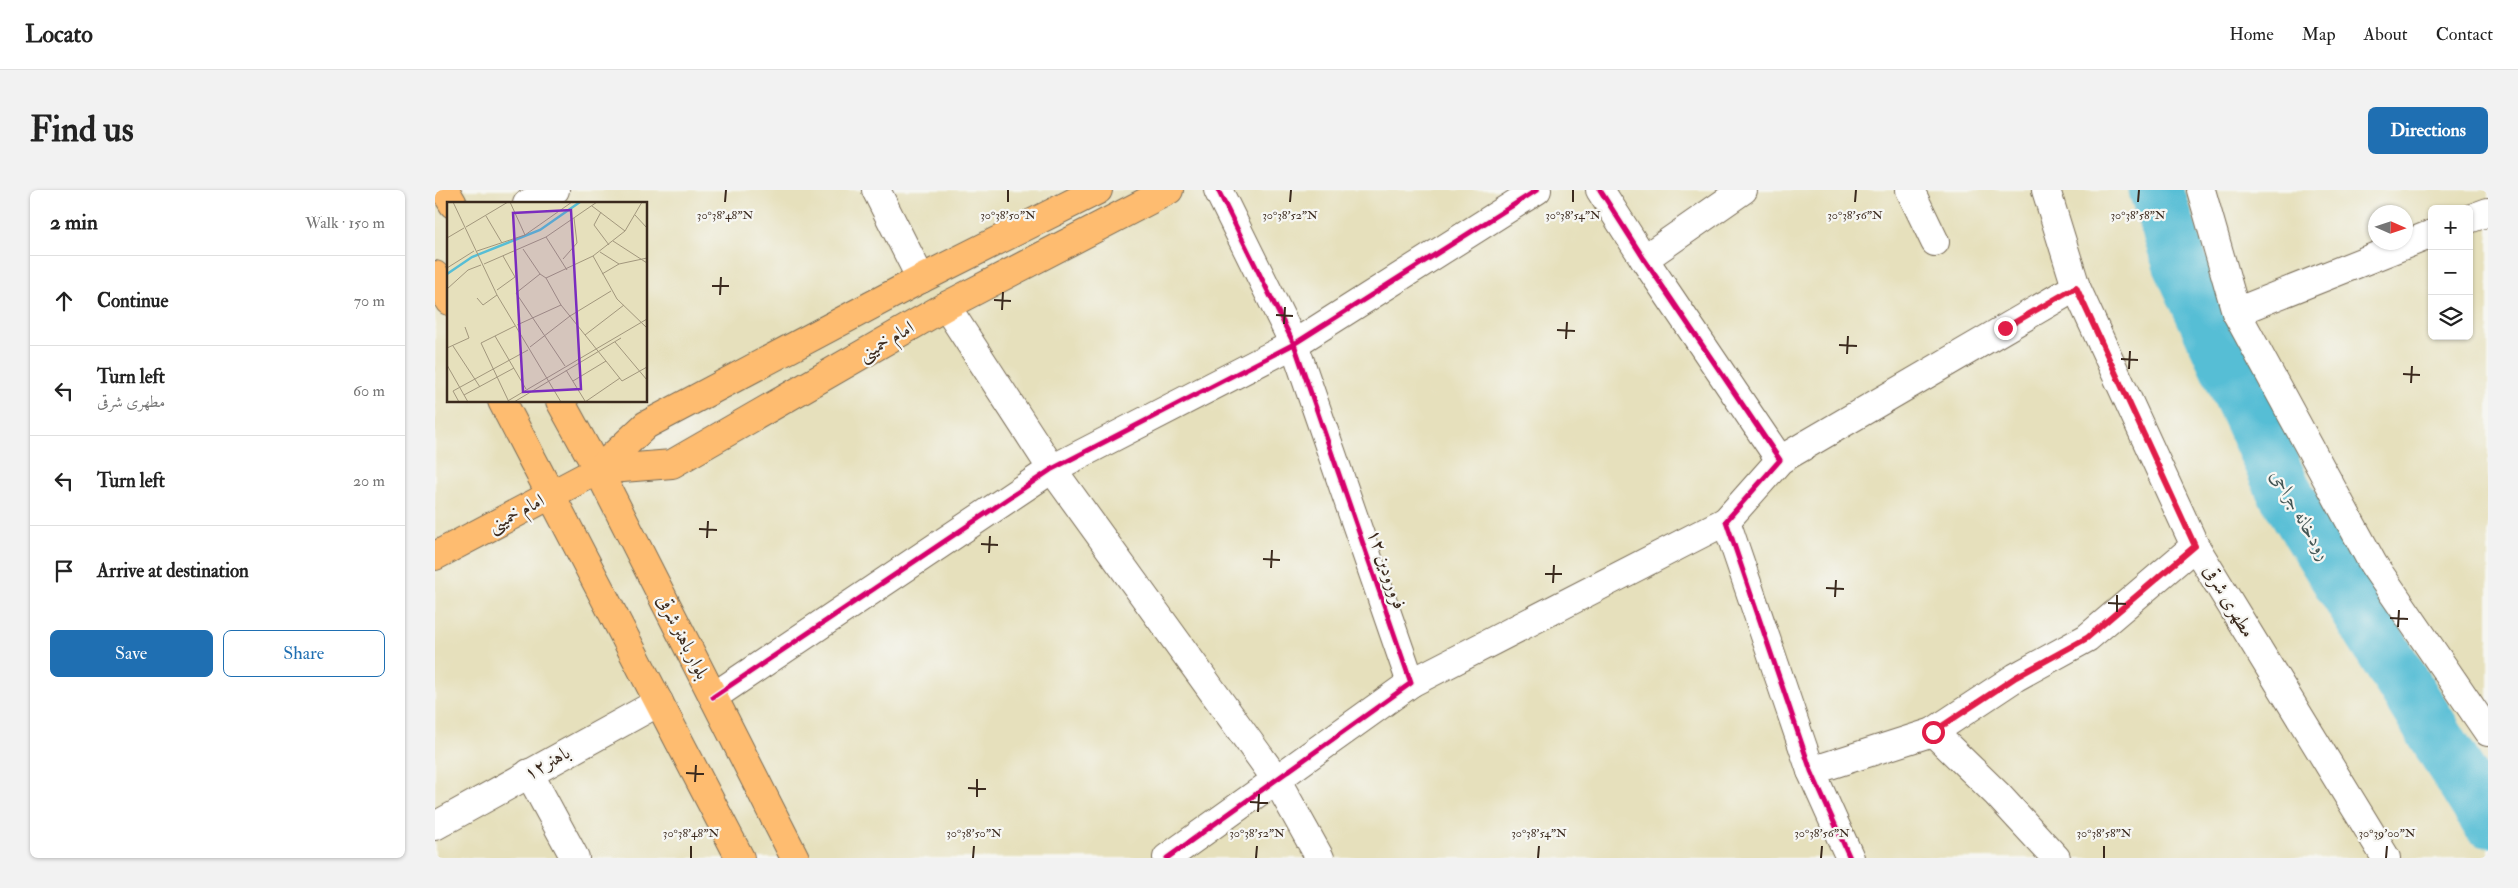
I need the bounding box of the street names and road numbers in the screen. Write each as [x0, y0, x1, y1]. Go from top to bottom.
street label: امام خمینی [854, 315, 920, 370]
street label: امام خمینی [484, 488, 550, 541]
street label: ۱۲ فرورودین [1362, 526, 1412, 612]
street label: مطهری شرقی [2198, 560, 2260, 642]
street label: بلوار باهنر شرقی [651, 591, 715, 683]
street label: باهنر۱۲ [520, 741, 574, 785]

